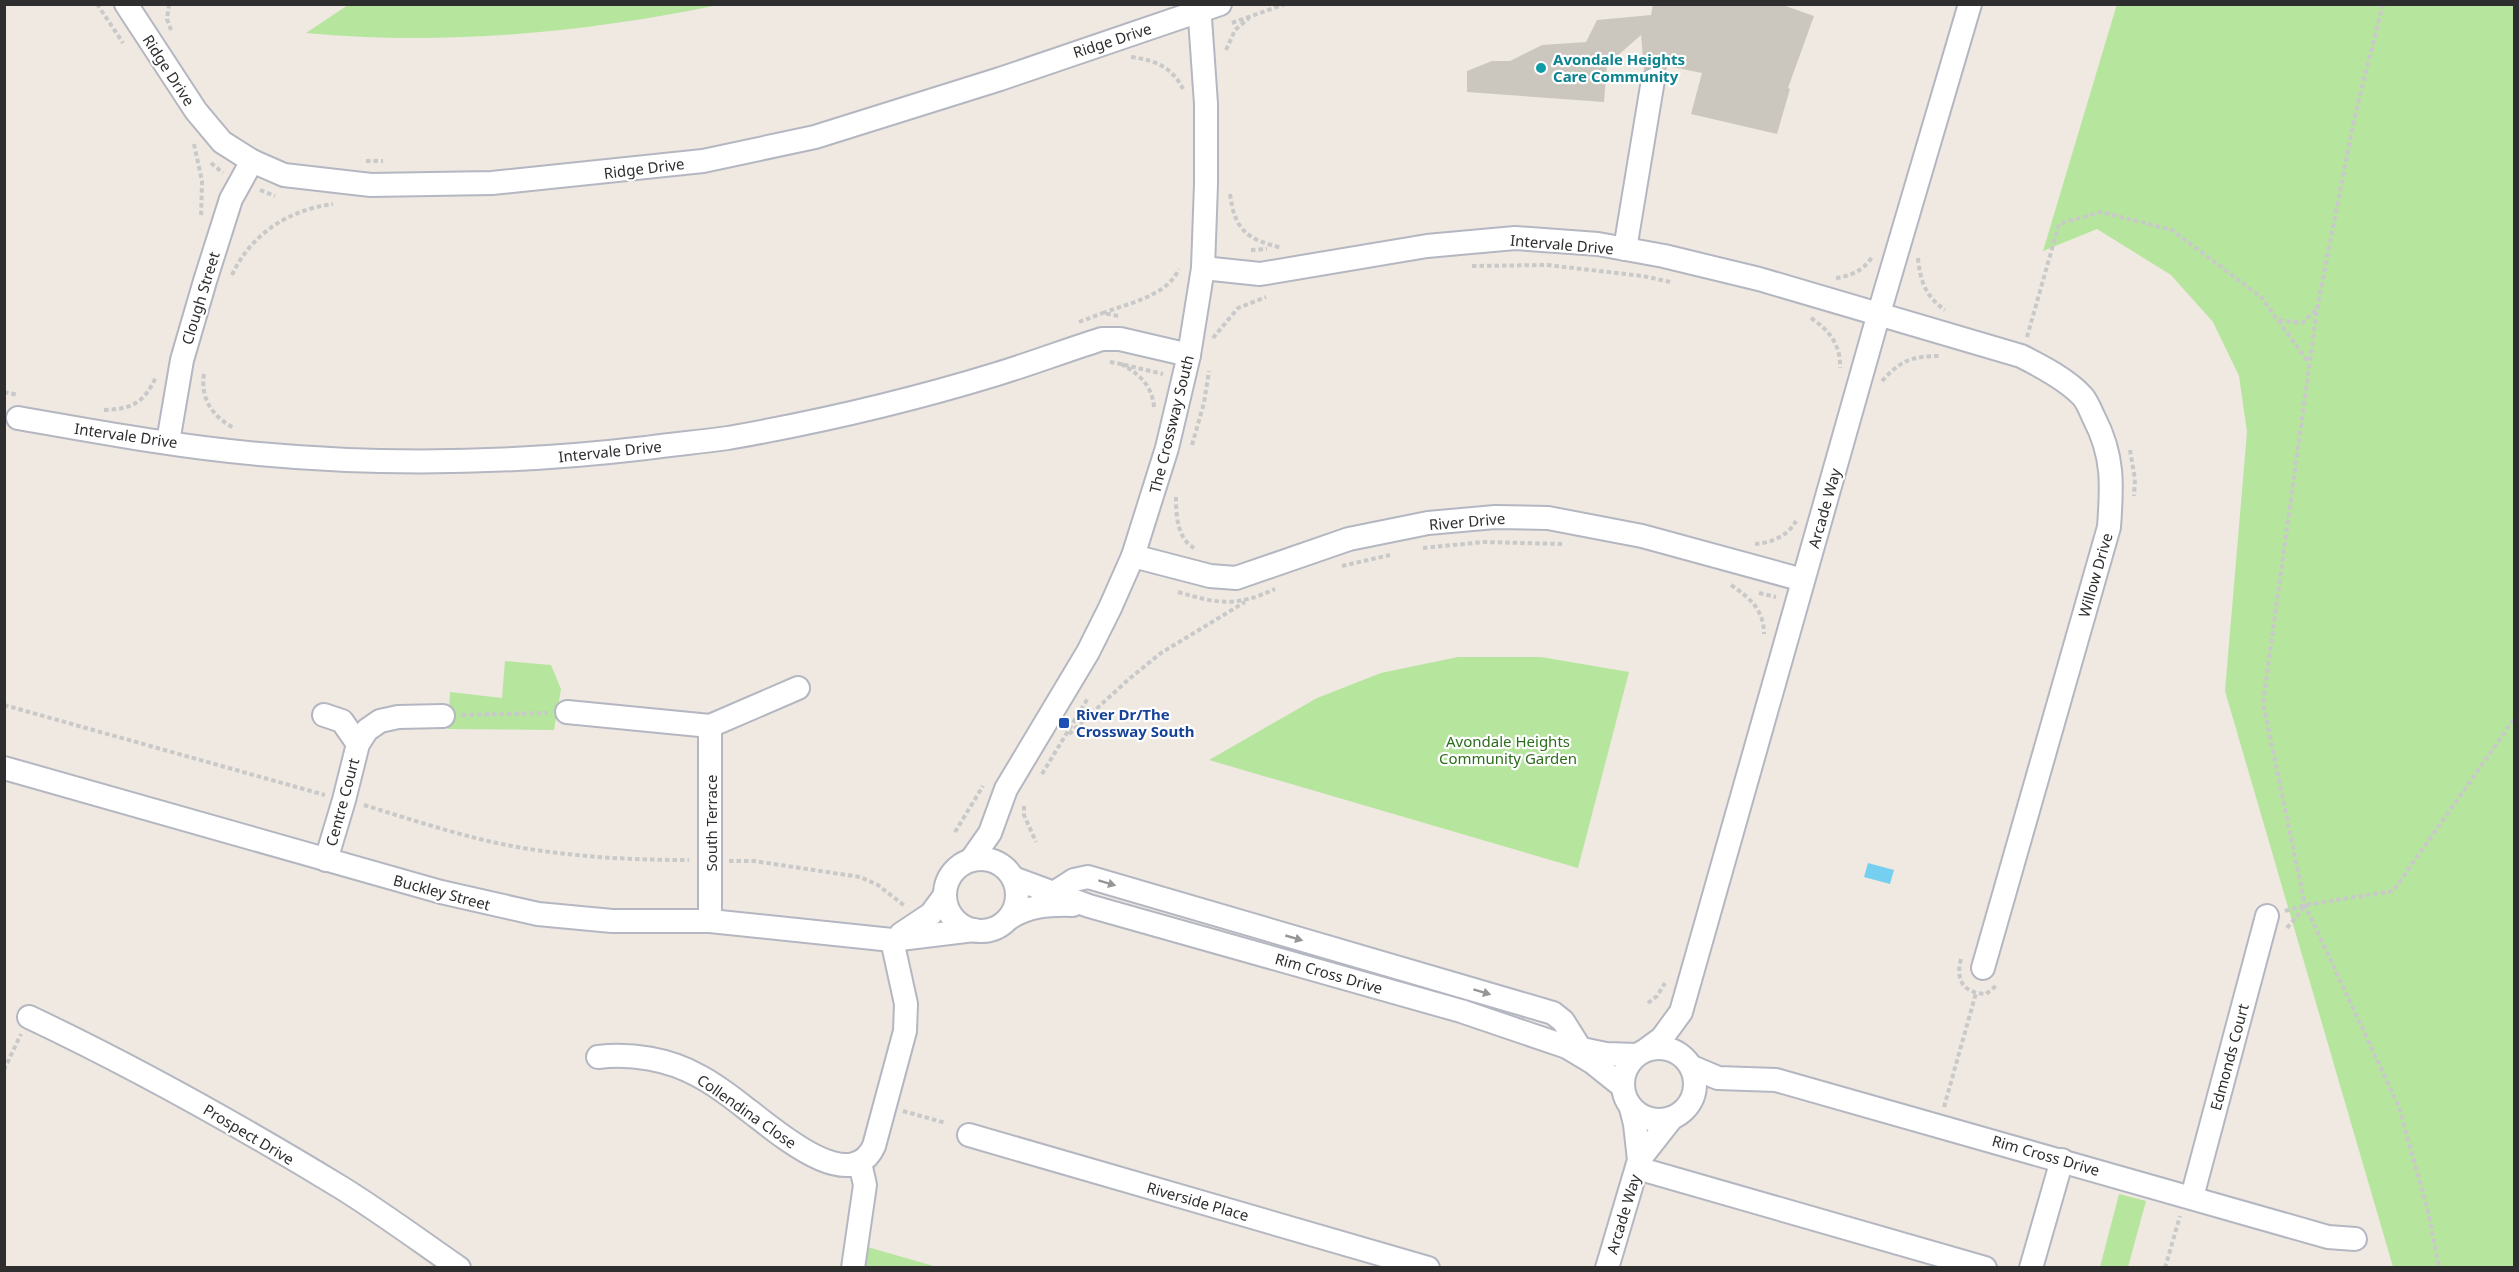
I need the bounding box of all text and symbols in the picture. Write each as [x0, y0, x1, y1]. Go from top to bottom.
street label: Ridge Drive [1070, 18, 1154, 62]
street label: Ridge Drive [139, 31, 199, 109]
place label: Avondale Heights Care Community [1553, 49, 1685, 86]
marker: Avondale Heights Care Community [1534, 61, 1548, 75]
street label: Ridge Drive [603, 153, 685, 183]
street label: Intervale Drive [1509, 230, 1615, 258]
street label: Clough Street [176, 249, 224, 347]
street label: The Crossway South [1144, 353, 1198, 495]
street label: Intervale Drive [73, 418, 179, 452]
street label: Intervale Drive [557, 436, 663, 466]
street label: Arcade Way [1803, 465, 1845, 550]
street label: River Drive [1428, 508, 1506, 534]
street label: Willow Drive [2073, 530, 2117, 620]
place label: River Dr/The Crossway South [1076, 704, 1194, 741]
marker: River Dr/The Crossway South [1057, 716, 1071, 730]
park label: Avondale Heights Community Garden [1439, 731, 1577, 768]
street label: Centre Court [321, 755, 363, 848]
street label: South Terrace [701, 774, 721, 872]
street label: Buckley Street [391, 869, 493, 915]
one-way arrow [1098, 879, 1116, 888]
one-way arrow [1286, 934, 1304, 943]
street label: Rim Cross Drive [1273, 948, 1385, 998]
one-way arrow [1473, 988, 1491, 997]
street label: Edmonds Court [2205, 1001, 2253, 1113]
street label: Collendina Close [693, 1069, 801, 1153]
street label: Prospect Drive [200, 1099, 298, 1169]
street label: Rim Cross Drive [1990, 1130, 2102, 1180]
street label: Arcade Way [1601, 1171, 1645, 1256]
street label: Riverside Place [1145, 1177, 1251, 1225]

